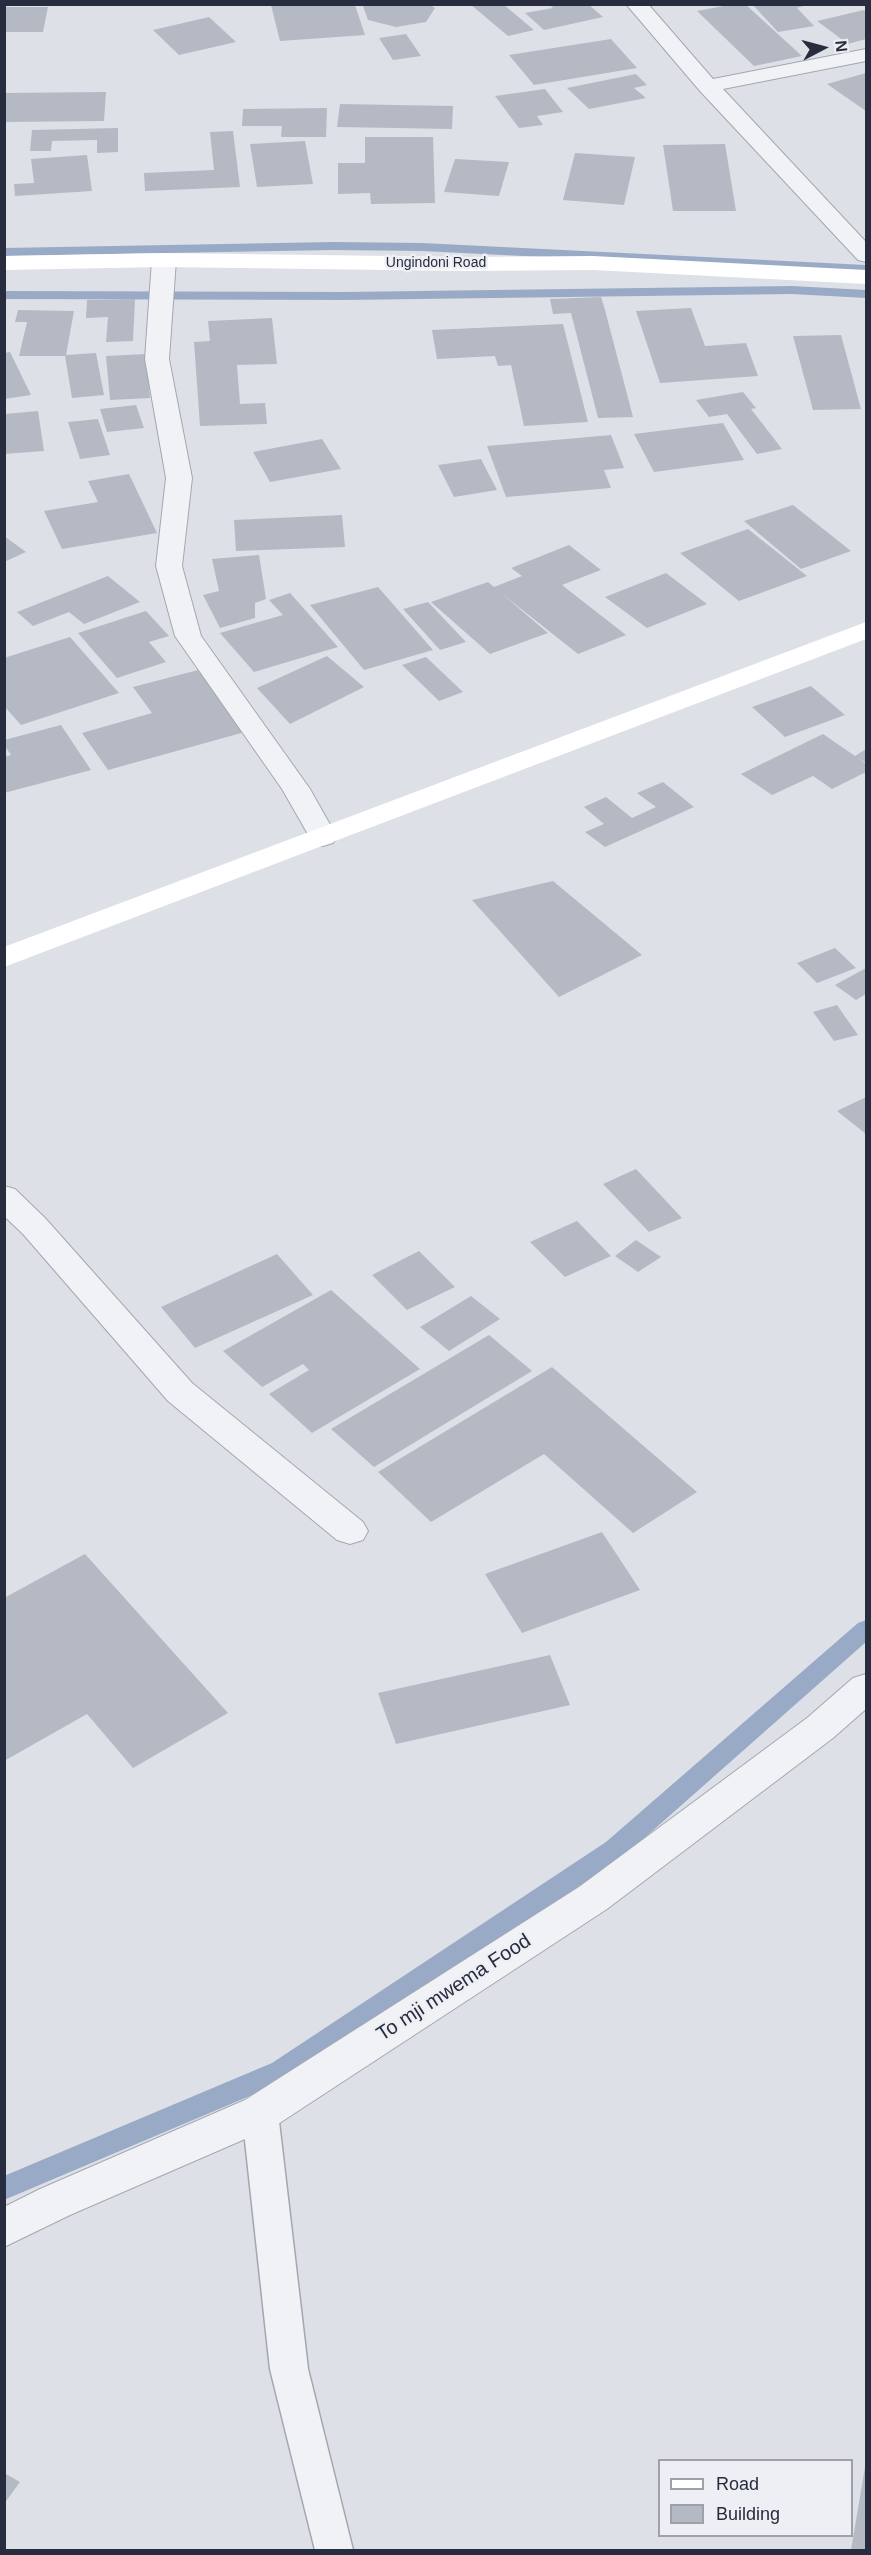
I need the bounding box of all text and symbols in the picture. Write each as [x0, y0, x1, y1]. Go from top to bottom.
north arrow [793, 18, 853, 78]
text: N [832, 39, 850, 53]
street label: Ungindoni Road [386, 255, 486, 271]
street label: To mji mwema Food [372, 1929, 536, 2047]
legend [658, 2459, 853, 2537]
text: Road [716, 2474, 759, 2494]
text: Building [716, 2504, 780, 2524]

